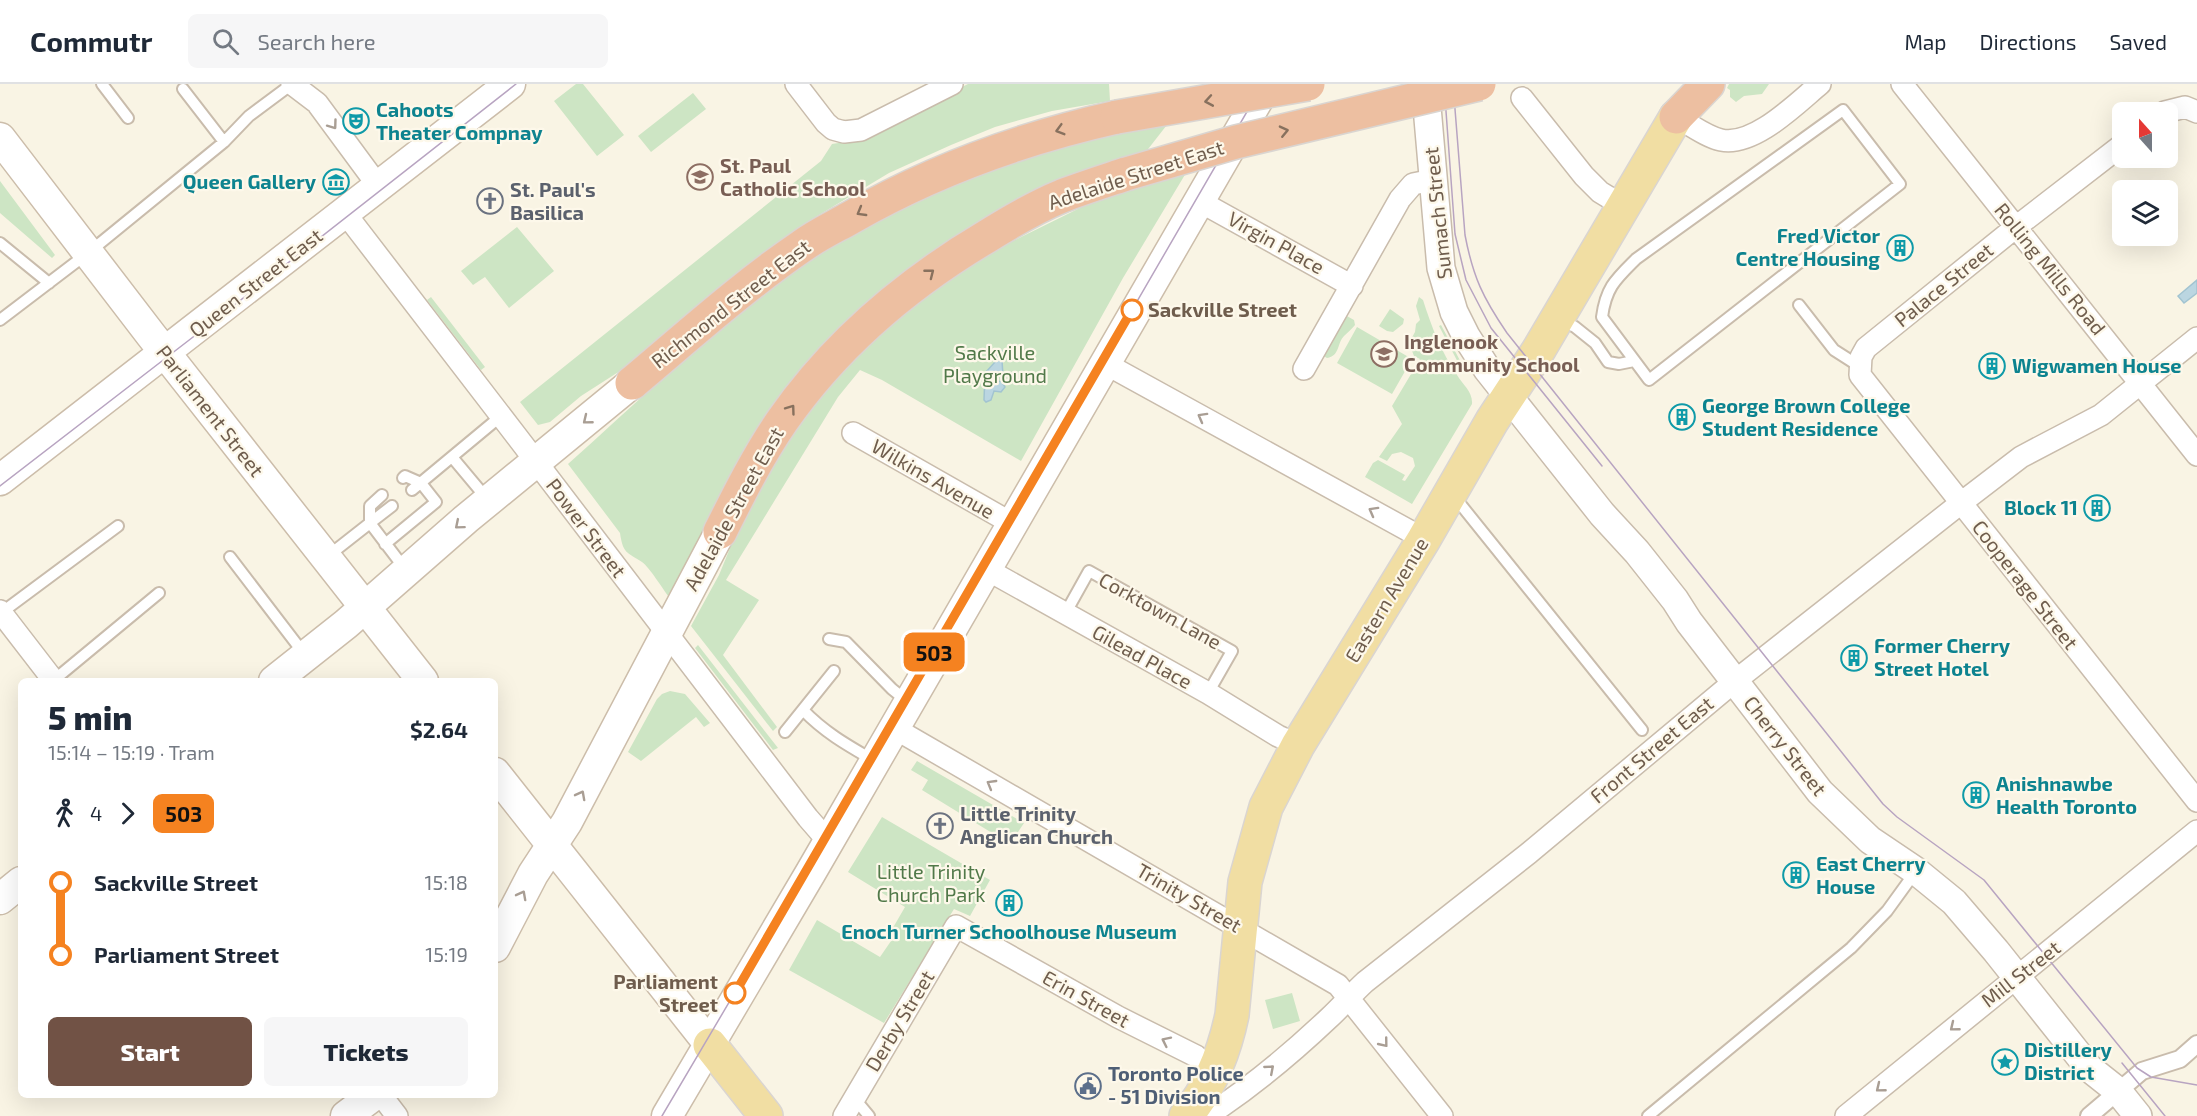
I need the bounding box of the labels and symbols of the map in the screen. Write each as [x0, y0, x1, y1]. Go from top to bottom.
one-way arrow [1204, 94, 1214, 107]
place label: Cahoots Theater Compnay [376, 97, 543, 145]
north arrow [2112, 102, 2178, 168]
theatre icon: Cahoots Theater Compnay [341, 106, 371, 136]
one-way arrow [326, 118, 337, 129]
one-way arrow [1055, 123, 1066, 135]
one-way arrow [1279, 126, 1289, 139]
street label: Adelaide Street East [1045, 134, 1227, 214]
street label: Sumach Street [1418, 146, 1456, 280]
place label: St. Paul Catholic School [720, 153, 866, 200]
school or university icon: St. Paul Catholic School [685, 162, 715, 192]
museum icon: Queen Gallery [321, 167, 351, 197]
place label: Queen Gallery [183, 169, 317, 194]
place label: St. Paul's Basilica [510, 177, 596, 224]
church icon: St. Paul's Basilica [475, 186, 505, 216]
street label: Rolling Mills Road [1990, 198, 2111, 339]
one-way arrow [857, 205, 867, 216]
street label: Virgin Place [1224, 206, 1329, 278]
street label: Queen Street East [184, 223, 327, 342]
place label: Fred Victor Centre Housing [1736, 223, 1880, 270]
street label: Richmond Street East [646, 233, 815, 373]
building icon: Fred Victor Centre Housing [1885, 233, 1915, 263]
street label: Palace Street [1889, 237, 1998, 331]
one-way arrow [923, 269, 934, 280]
place label: Sackville Street [1148, 297, 1297, 321]
marker: Sackville Street [1121, 299, 1143, 321]
place label: Inglenook Community School [1404, 329, 1580, 377]
school or university icon: Inglenook Community School [1369, 339, 1399, 369]
street label: Parliament Street [152, 340, 270, 481]
park label: Sackville Playground [943, 340, 1047, 387]
building icon: Wigwamen House [1977, 351, 2007, 381]
place label: Wigwamen House [2012, 353, 2182, 377]
place label: George Brown College Student Residence [1702, 393, 1911, 440]
building icon: George Brown College Student Residence [1667, 402, 1697, 432]
one-way arrow [784, 404, 795, 415]
one-way arrow [583, 412, 594, 423]
one-way arrow [1198, 413, 1209, 424]
street label: Adelaide Street East [678, 422, 788, 594]
street label: Wilkins Avenue [868, 433, 999, 523]
street label: Power Street [542, 473, 632, 582]
building icon: Block 11 [2082, 493, 2112, 523]
place label: Block 11 [2004, 495, 2078, 519]
one-way arrow [1369, 507, 1379, 518]
street label: Cooperage Street [1968, 515, 2084, 654]
one-way arrow [455, 518, 466, 529]
street label: Eastern Avenue [1339, 533, 1433, 666]
street label: Corktown Lane [1095, 567, 1226, 654]
street label: Gilead Place [1088, 619, 1196, 693]
line badge: 503 [900, 632, 968, 672]
place label: Former Cherry Street Hotel [1874, 633, 2011, 680]
building icon: Former Cherry Street Hotel [1839, 643, 1869, 673]
street label: Front Street East [1585, 691, 1718, 808]
street label: Cherry Street [1739, 691, 1832, 800]
place label: Anishnawbe Health Toronto [1996, 771, 2137, 818]
one-way arrow [987, 780, 997, 791]
building icon: Anishnawbe Health Toronto [1961, 780, 1991, 810]
one-way arrow [574, 790, 585, 801]
place label: Little Trinity Anglican Church [960, 801, 1113, 848]
church icon: Little Trinity Anglican Church [925, 811, 955, 841]
place label: East Cherry House [1816, 851, 1926, 898]
street label: Trinity Street [1133, 857, 1247, 937]
park label: Little Trinity Church Park [877, 859, 986, 906]
building icon: East Cherry House [1781, 860, 1811, 890]
building icon: Enoch Turner Schoolhouse Museum [994, 888, 1024, 918]
one-way arrow [515, 891, 526, 902]
place label: Enoch Turner Schoolhouse Museum [841, 919, 1177, 943]
street label: Mill Street [1976, 935, 2065, 1012]
street label: Erin Street [1039, 964, 1135, 1032]
street label: Derby Street [860, 965, 939, 1075]
place label: Parliament Street [613, 969, 718, 1016]
marker: Parliament Street [724, 982, 746, 1004]
one-way arrow [1950, 1019, 1961, 1030]
one-way arrow [1377, 1036, 1388, 1047]
one-way arrow [1161, 1037, 1172, 1048]
place label: Distillery District [2024, 1037, 2112, 1084]
place icon: Distillery District [1990, 1047, 2020, 1077]
place label: Toronto Police - 51 Division [1108, 1061, 1244, 1108]
one-way arrow [1263, 1065, 1274, 1076]
public building icon: Toronto Police - 51 Division [1073, 1071, 1103, 1101]
one-way arrow [1876, 1080, 1887, 1091]

